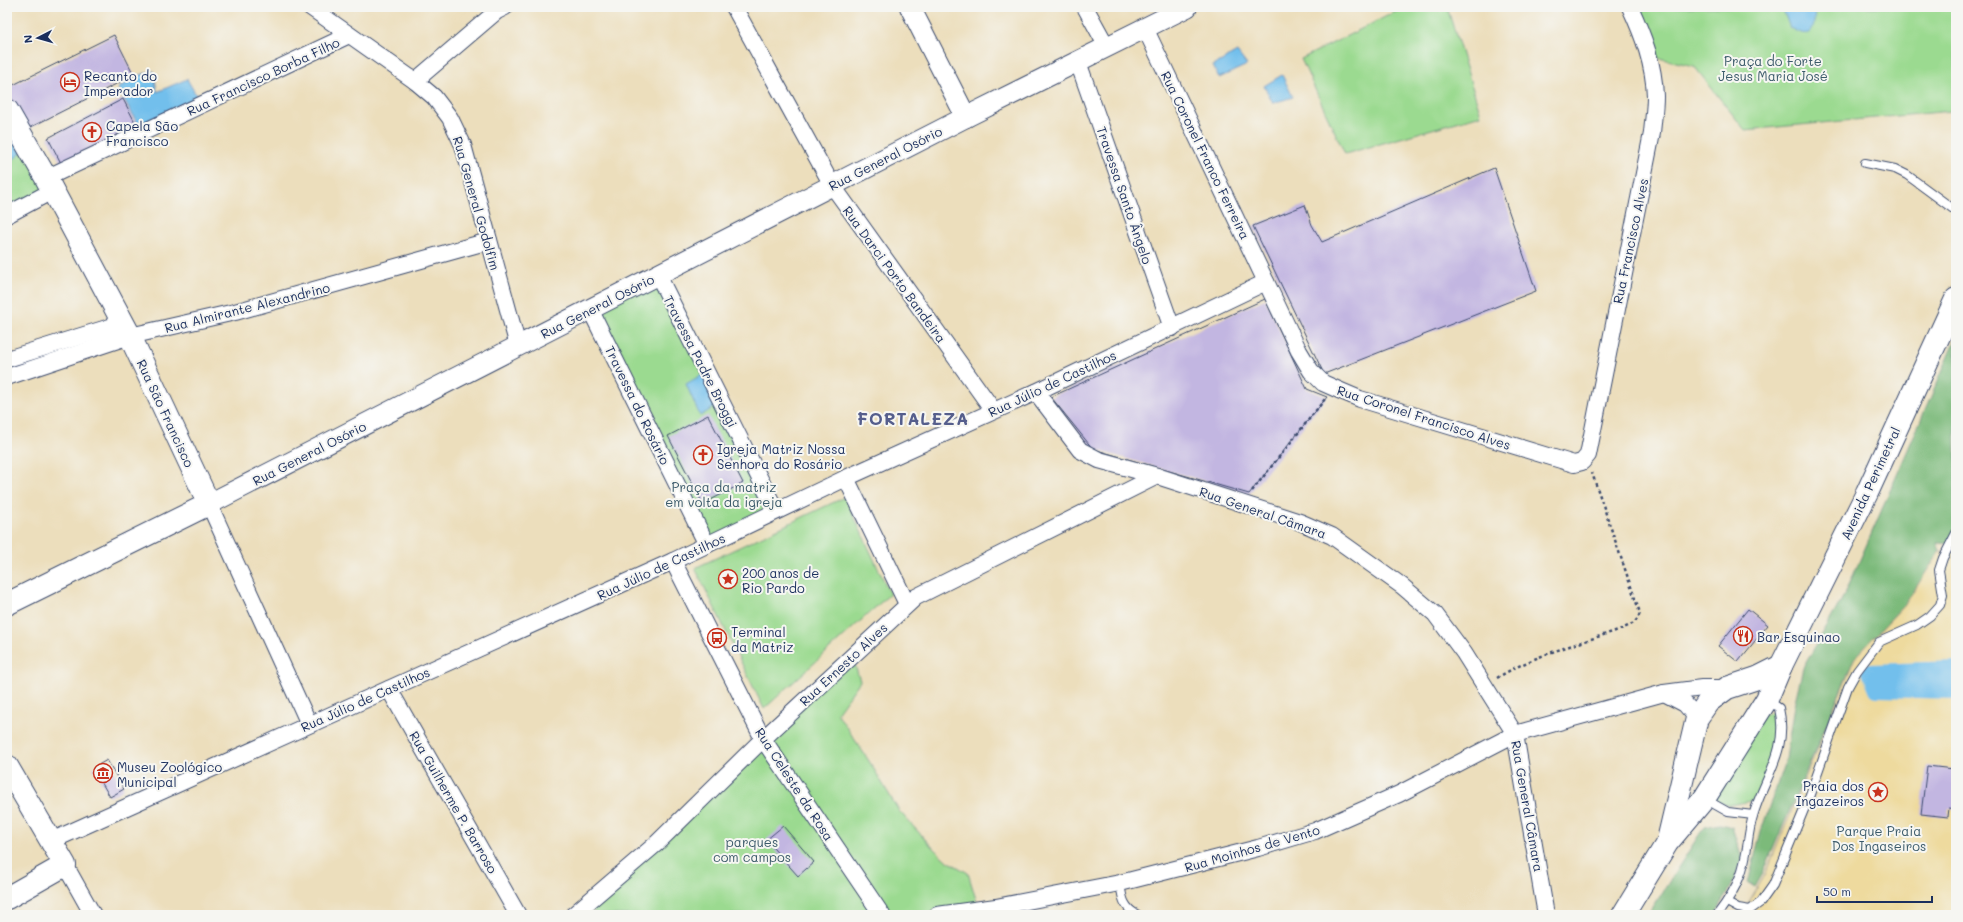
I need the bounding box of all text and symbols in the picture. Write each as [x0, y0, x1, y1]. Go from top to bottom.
north arrow [18, 18, 58, 58]
street label: Rua Francisco Borba Filho [184, 33, 342, 119]
text: N [20, 34, 35, 44]
park label: Praça do Forte Jesus Maria José [1718, 52, 1828, 84]
place label: Recanto do Imperador [84, 67, 157, 99]
street label: Rua Coronel Franco Ferreira [1158, 68, 1254, 242]
hotel icon: Recanto do Imperador [59, 71, 81, 93]
place label: Capela São Francisco [106, 117, 178, 149]
church icon: Capela São Francisco [81, 121, 103, 143]
street label: Rua General Osório [825, 122, 945, 194]
street label: Travessa Santo Ângelo [1093, 124, 1157, 266]
street label: Rua General Godolfim [450, 134, 504, 272]
street label: Rua Francisco Alves [1608, 177, 1652, 305]
street label: Rua Darci Porto Bandeira [840, 202, 950, 346]
street label: Rua General Osório [537, 270, 657, 342]
street label: Rua Almirante Alexandrino [162, 278, 332, 336]
street label: Travessa Padre Broggi [660, 292, 742, 430]
street label: Travessa do Rosário [602, 343, 674, 468]
street label: Rua Júlio de Castilhos [985, 346, 1119, 420]
street label: Rua São Francisco [133, 356, 199, 470]
street label: Rua Coronel Francisco Alves [1335, 381, 1513, 453]
district label: FORTALEZA [857, 407, 969, 429]
street label: Rua General Osório [249, 417, 369, 489]
street label: Avenida Perimetral [1836, 424, 1904, 542]
place label: Igreja Matriz Nossa Senhora do Rosário [717, 440, 846, 472]
church icon: Igreja Matriz Nossa Senhora do Rosário [692, 444, 714, 466]
park label: Praça da matriz em volta da igreja [665, 478, 783, 510]
street label: Rua General Câmara [1197, 482, 1329, 542]
street label: Rua Júlio de Castilhos [594, 529, 728, 603]
place label: 200 anos de Rio Pardo [742, 564, 819, 596]
place icon: 200 anos de Rio Pardo [717, 568, 739, 590]
street label: Rua Ernesto Alves [795, 619, 891, 709]
place label: Terminal da Matriz [731, 623, 793, 655]
restaurant icon: Bar Esquinao [1732, 625, 1754, 647]
bus stop icon: Terminal da Matriz [706, 627, 728, 649]
place label: Bar Esquinao [1757, 628, 1840, 645]
street label: Rua Júlio de Castilhos [298, 663, 432, 735]
street label: Rua Celeste da Rosa [752, 724, 838, 844]
street label: Rua Guilherme P. Barroso [406, 728, 502, 877]
street label: Rua General Câmara [1508, 739, 1548, 873]
place label: Museu Zoológico Municipal [117, 758, 222, 790]
museum icon: Museu Zoológico Municipal [92, 762, 114, 784]
place label: Praia dos Ingazeiros [1796, 777, 1864, 809]
place icon: Praia dos Ingazeiros [1867, 781, 1889, 803]
street label: Rua Moinhos de Vento [1182, 820, 1322, 875]
park label: Parque Praia Dos Ingaseiros [1832, 822, 1926, 854]
park label: parques com campos [713, 833, 791, 865]
scale bar [1817, 878, 1932, 904]
text: 50 m [1823, 883, 1851, 899]

